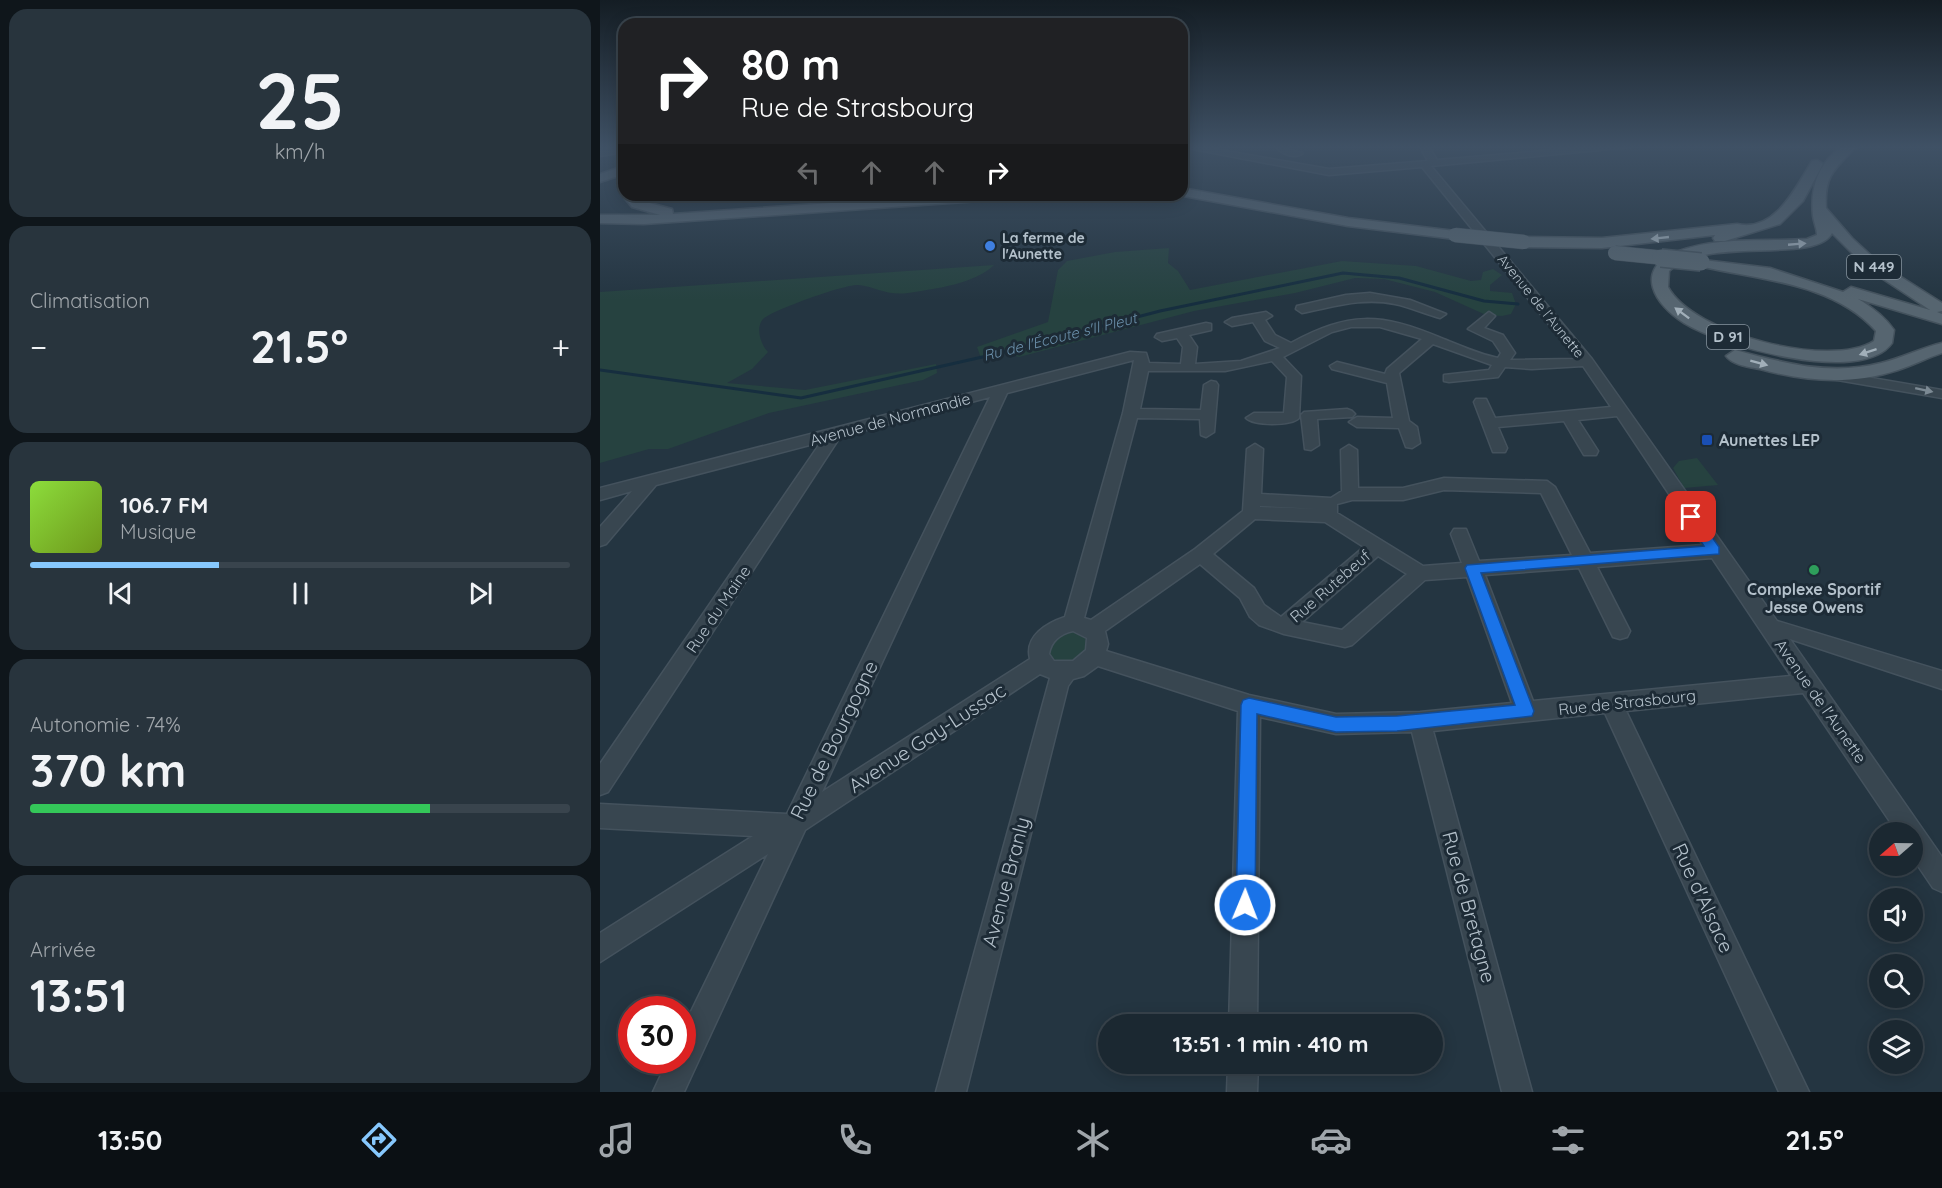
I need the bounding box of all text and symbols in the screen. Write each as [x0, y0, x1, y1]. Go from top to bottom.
text: 80 m [741, 38, 840, 91]
icon: right [642, 42, 720, 120]
text: 25 [255, 51, 345, 149]
text: Rue de Strasbourg [741, 90, 974, 124]
text: km/h [275, 139, 325, 164]
icon: left [792, 156, 825, 189]
icon: ahead [855, 156, 888, 189]
icon: ahead [918, 156, 951, 189]
icon: right [981, 156, 1014, 189]
place label: La ferme de l'Aunette [1002, 229, 1085, 263]
one-way arrow [1651, 233, 1670, 243]
marker: La ferme de l'Aunette [983, 239, 997, 253]
one-way arrow [1787, 239, 1806, 249]
street label: Avenue de l’Aunette [1494, 251, 1588, 361]
road number: N 449 [1847, 255, 1901, 279]
text: Climatisation [30, 288, 150, 313]
one-way arrow [1674, 307, 1690, 319]
water label: Ru de l'Écoute s'Il Pleut [981, 308, 1140, 365]
text: 21.5° [250, 318, 348, 374]
road number: D 91 [1707, 325, 1749, 349]
text: − [30, 326, 47, 367]
text: + [551, 326, 570, 367]
one-way arrow [1859, 348, 1877, 357]
one-way arrow [1750, 359, 1768, 368]
one-way arrow [1914, 386, 1933, 395]
street label: Avenue de Normandie [808, 388, 972, 450]
place label: Aunettes LEP [1719, 430, 1820, 450]
marker: Aunettes LEP [1700, 433, 1714, 447]
text: 106.7 FM [120, 491, 208, 519]
pin [1665, 491, 1716, 542]
icon: arrive [1674, 500, 1707, 533]
text: Musique [120, 519, 196, 544]
street label: Rue Rutebeuf [1285, 545, 1375, 627]
street label: Rue du Maine [681, 561, 755, 657]
marker: Complexe Sportif Jesse Owens [1807, 563, 1821, 577]
icon: previous [104, 577, 137, 610]
icon: pause [284, 577, 317, 610]
icon: next [464, 577, 497, 610]
place label: Complexe Sportif Jesse Owens [1747, 579, 1881, 617]
street label: Avenue de l'Aunette [1771, 635, 1871, 767]
street label: Rue de Bourgogne [784, 656, 883, 823]
street label: Avenue Gay-Lussac [843, 677, 1010, 798]
street label: Rue de Strasbourg [1557, 685, 1697, 719]
text: Autonomie · 74% [30, 712, 181, 737]
text: 370 km [30, 742, 186, 798]
street label: Avenue Branly [976, 814, 1035, 950]
north arrow [1869, 822, 1923, 876]
map controls [1869, 822, 1923, 1074]
street label: Rue de Bretagne [1437, 828, 1502, 985]
street label: Rue d'Alsace [1667, 839, 1740, 957]
position arrow [1213, 873, 1277, 937]
button: sound [1869, 888, 1923, 942]
text: Arrivée [30, 937, 96, 962]
button: search [1869, 954, 1923, 1008]
text: 13:51 [30, 967, 127, 1023]
speed limit sign: 30 [618, 996, 696, 1074]
button: layers [1869, 1020, 1923, 1074]
text: 13:51 · 1 min · 410 m [1172, 1030, 1369, 1058]
icon: directions [358, 1119, 400, 1161]
icon: music [596, 1119, 638, 1161]
icon: phone [834, 1119, 876, 1161]
icon: climate [1072, 1119, 1114, 1161]
icon: car [1310, 1119, 1352, 1161]
icon: filters [1547, 1119, 1589, 1161]
text: 13:50 [98, 1123, 162, 1157]
text: 21.5° [1785, 1123, 1844, 1157]

